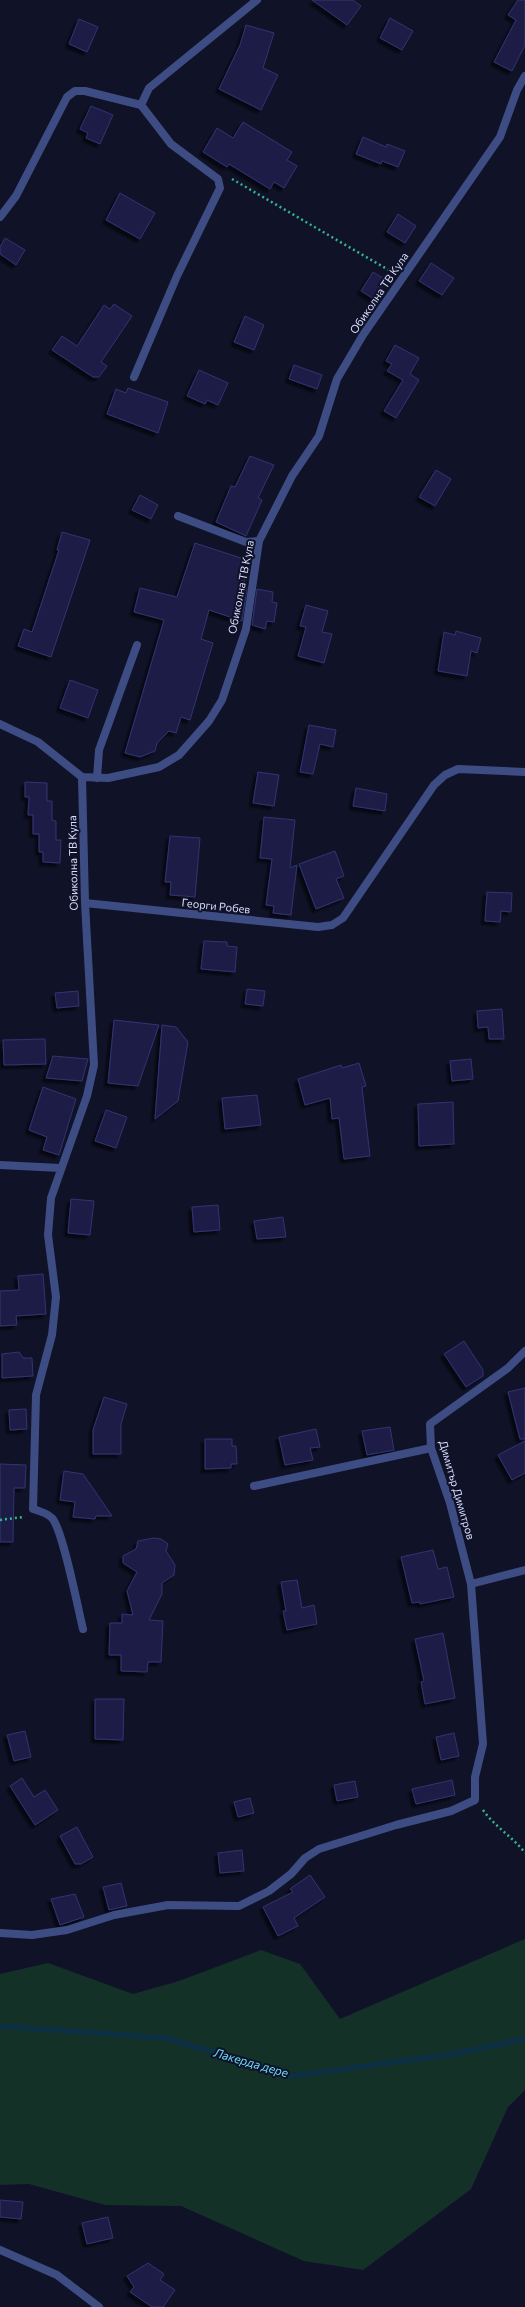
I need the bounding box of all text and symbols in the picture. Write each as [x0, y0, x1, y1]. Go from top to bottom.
street label: Обиколна ТВ Кула [347, 250, 411, 336]
street label: Обиколна ТВ Кула [225, 539, 256, 635]
street label: Обиколна ТВ Кула [65, 815, 80, 911]
street label: Георги Робев [181, 895, 251, 916]
street label: Димитър Димитров [437, 1439, 478, 1541]
water label: Лакерда дере [211, 2044, 291, 2080]

